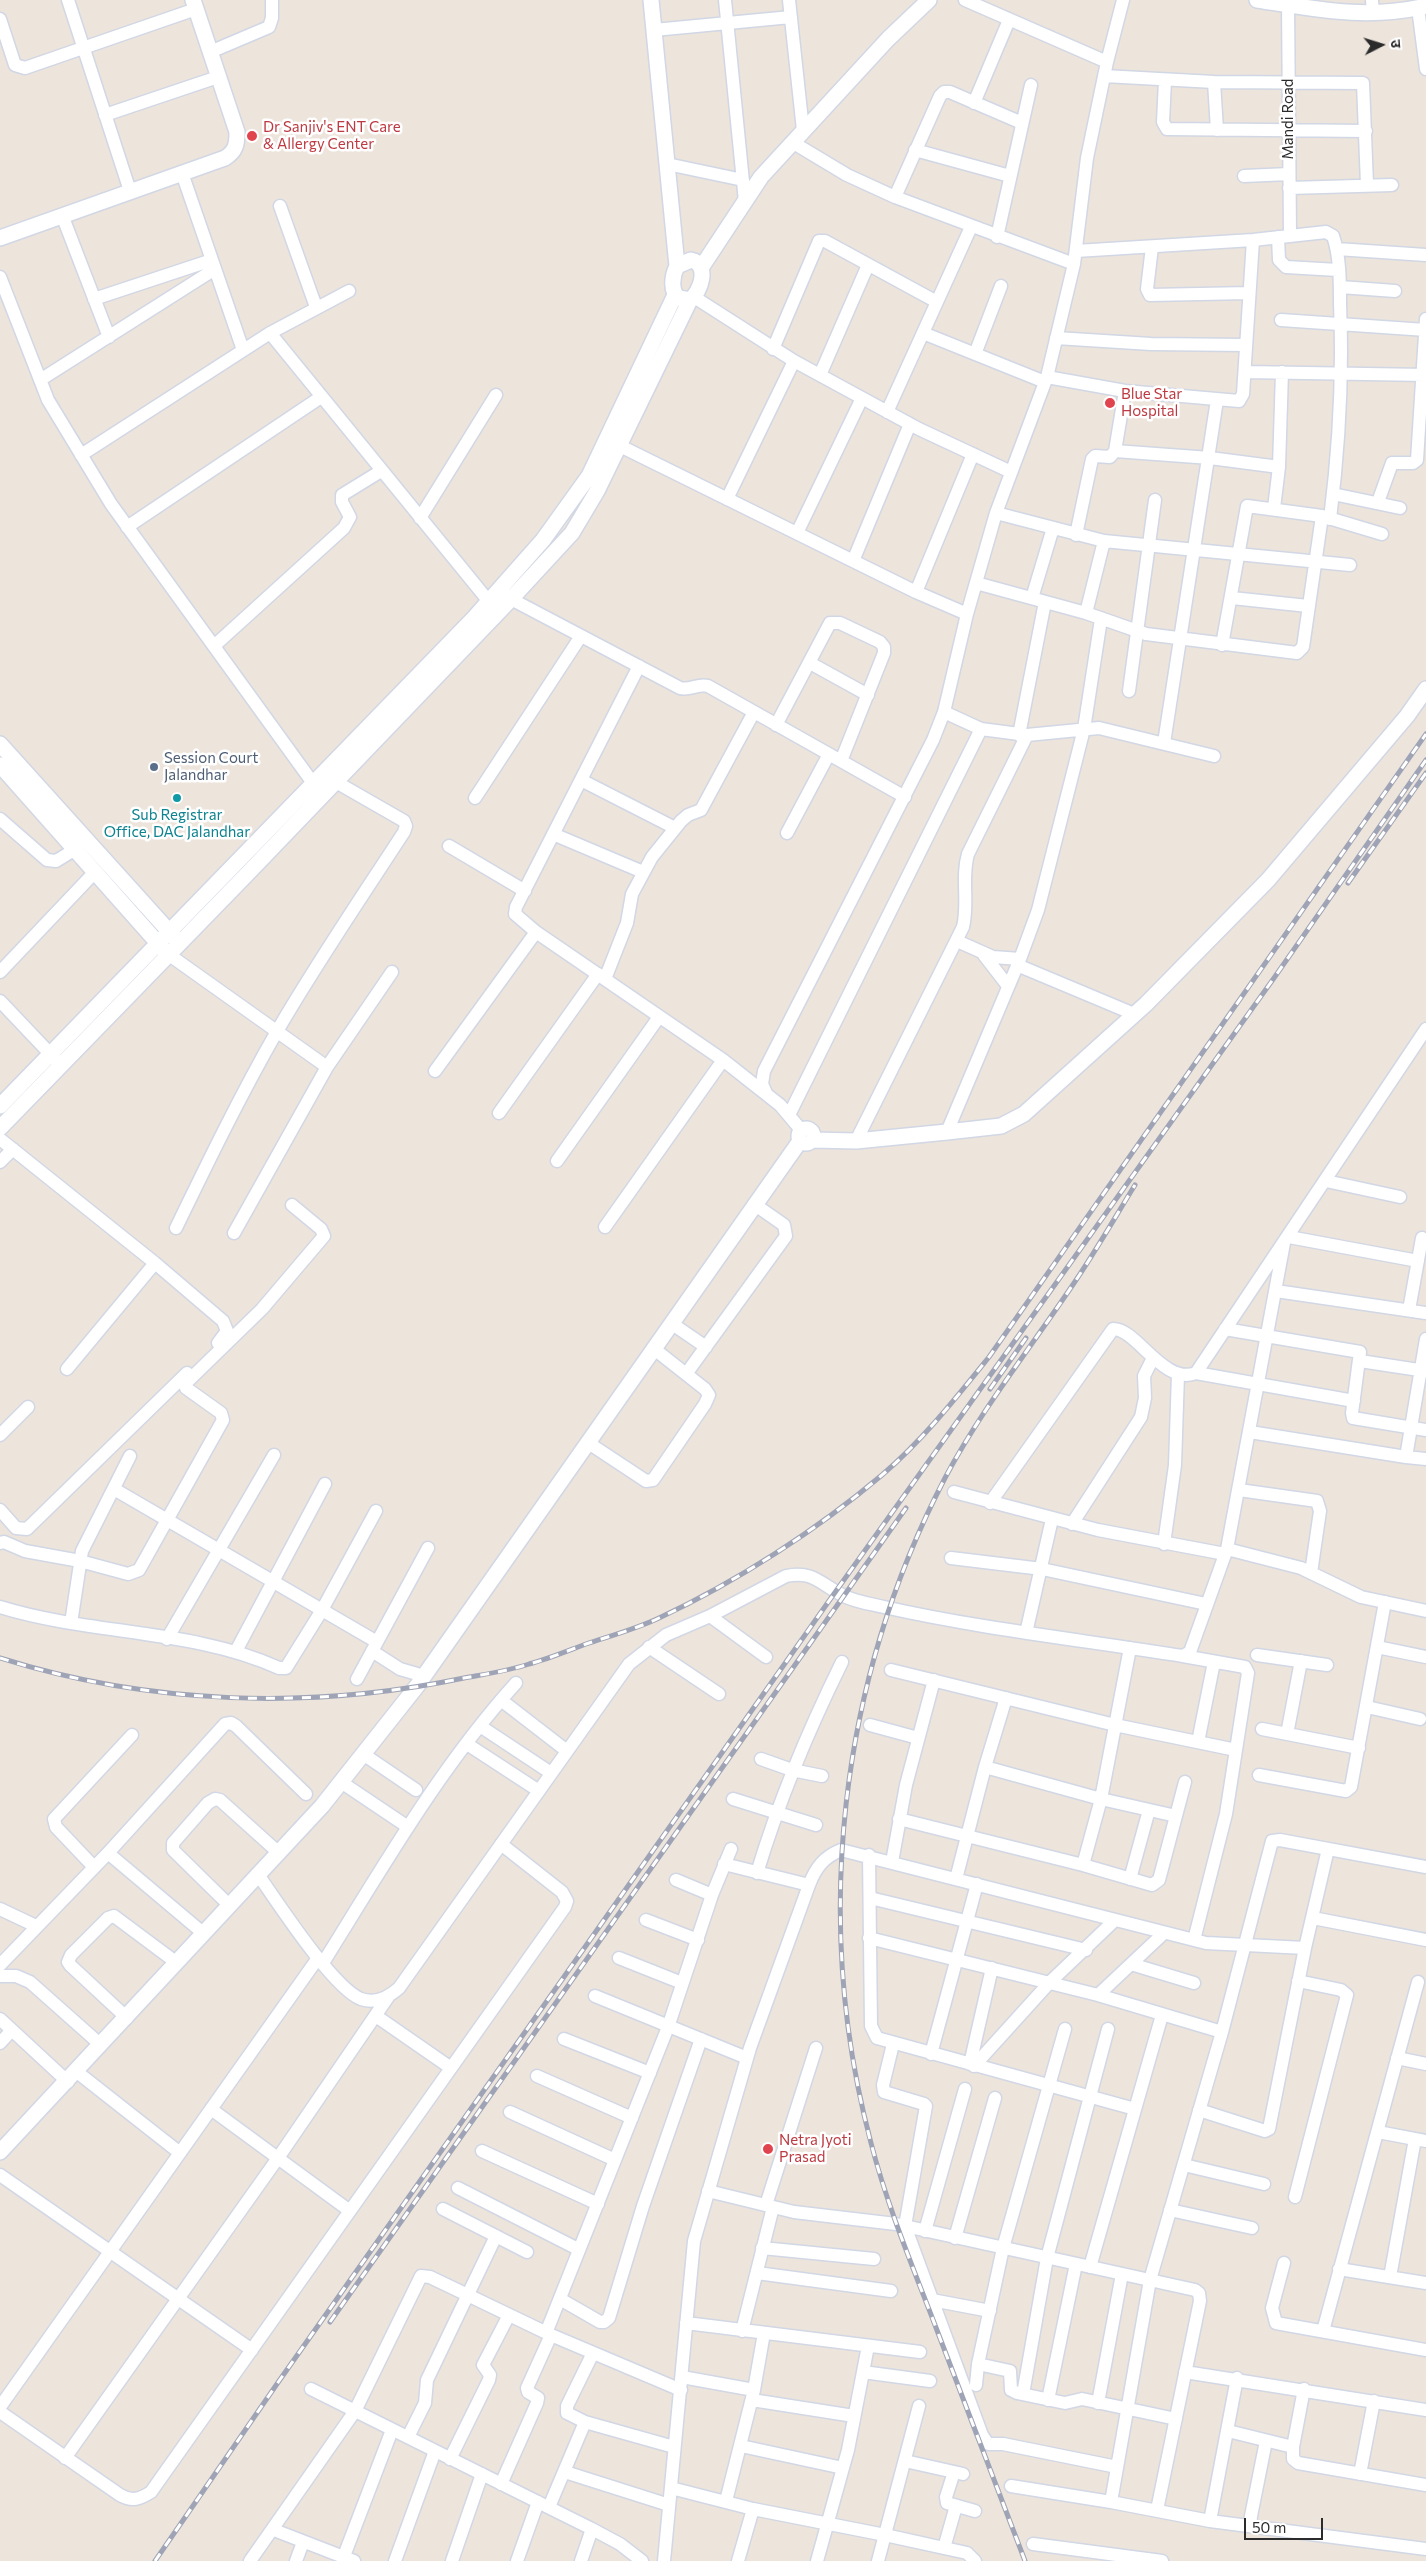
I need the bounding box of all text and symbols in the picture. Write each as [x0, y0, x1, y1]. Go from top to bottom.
north arrow [1356, 20, 1406, 70]
text: उ [1388, 39, 1405, 48]
street label: Mandi Road [1279, 78, 1297, 160]
place label: Dr Sanjiv's ENT Care & Allergy Center [263, 118, 401, 153]
marker: Dr Sanjiv's ENT Care & Allergy Center [245, 129, 259, 143]
place label: Blue Star Hospital [1121, 385, 1182, 420]
marker: Blue Star Hospital [1103, 396, 1117, 410]
place label: Session Court Jalandhar [164, 749, 258, 784]
marker: Session Court Jalandhar [148, 761, 160, 773]
marker: Sub Registrar Office, DAC Jalandhar [171, 792, 183, 804]
place label: Sub Registrar Office, DAC Jalandhar [104, 806, 250, 841]
place label: Netra Jyoti Prasad [779, 2131, 852, 2166]
marker: Netra Jyoti Prasad [761, 2142, 775, 2156]
scale bar [1246, 2508, 1325, 2540]
text: 50 m [1252, 2518, 1286, 2536]

